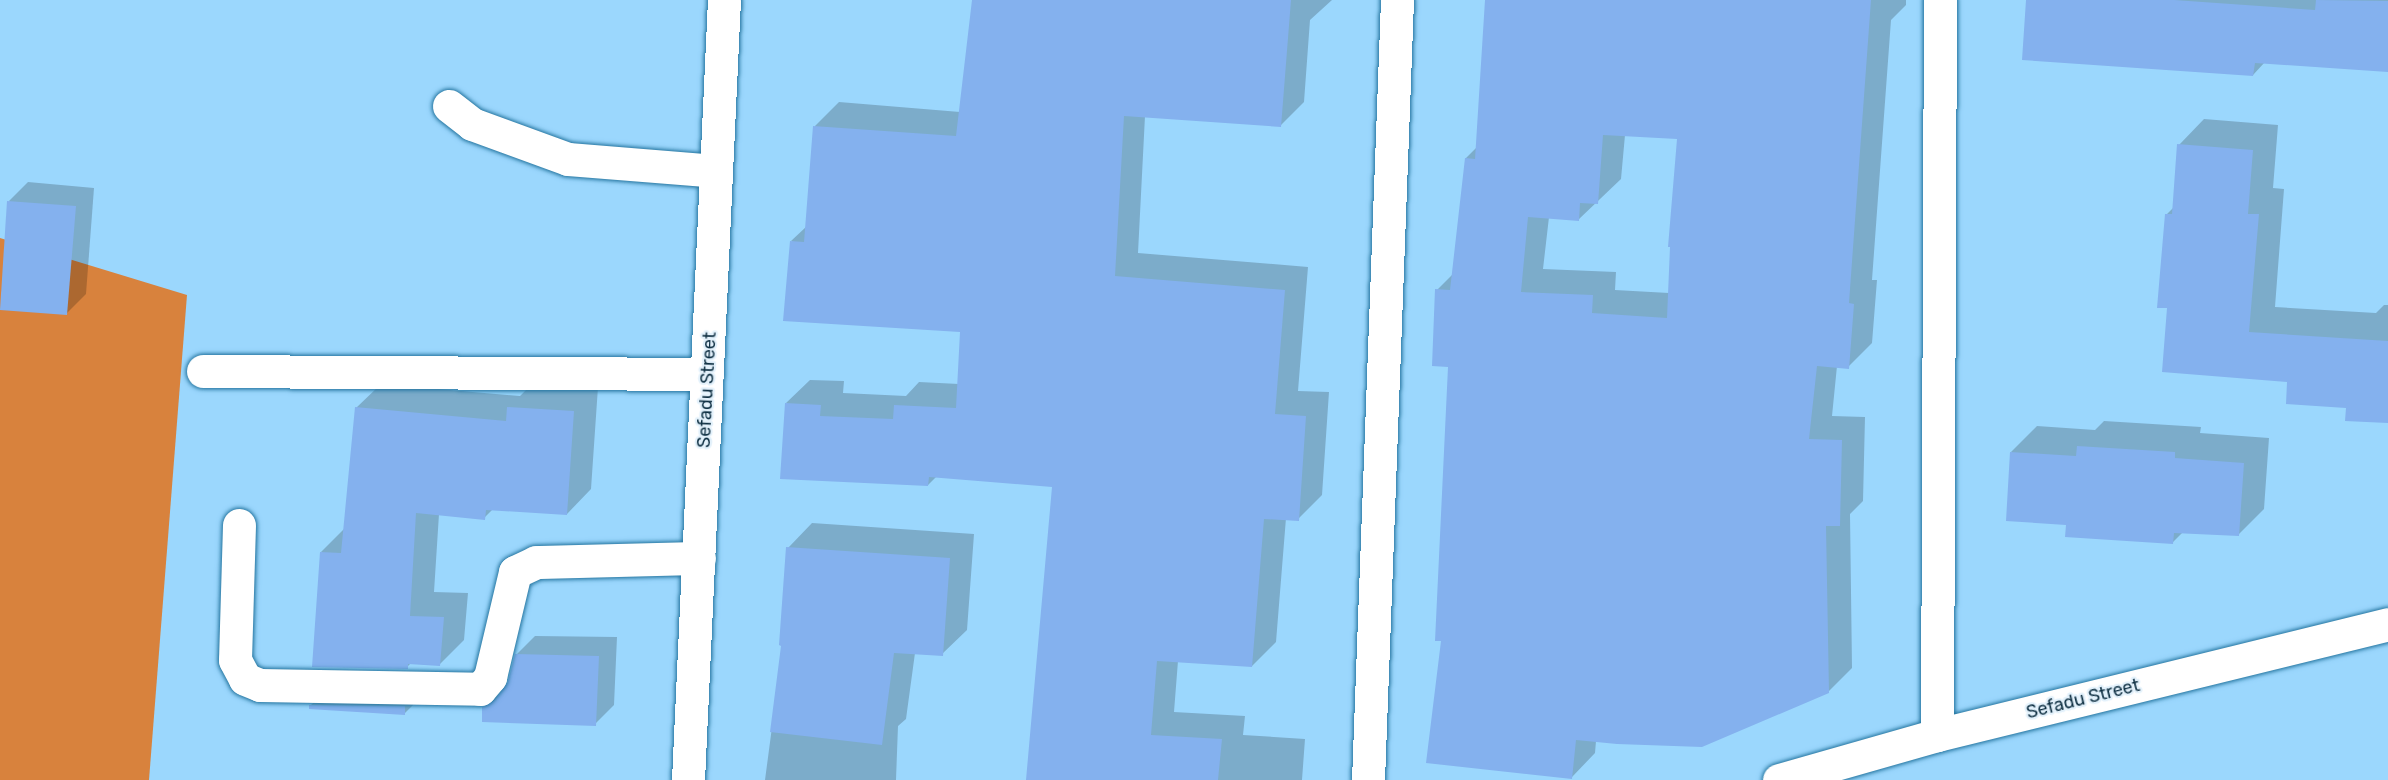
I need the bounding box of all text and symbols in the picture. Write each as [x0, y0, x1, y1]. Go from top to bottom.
street label: Sefadu Street [693, 332, 721, 448]
street label: Sefadu Street [2024, 674, 2142, 724]

